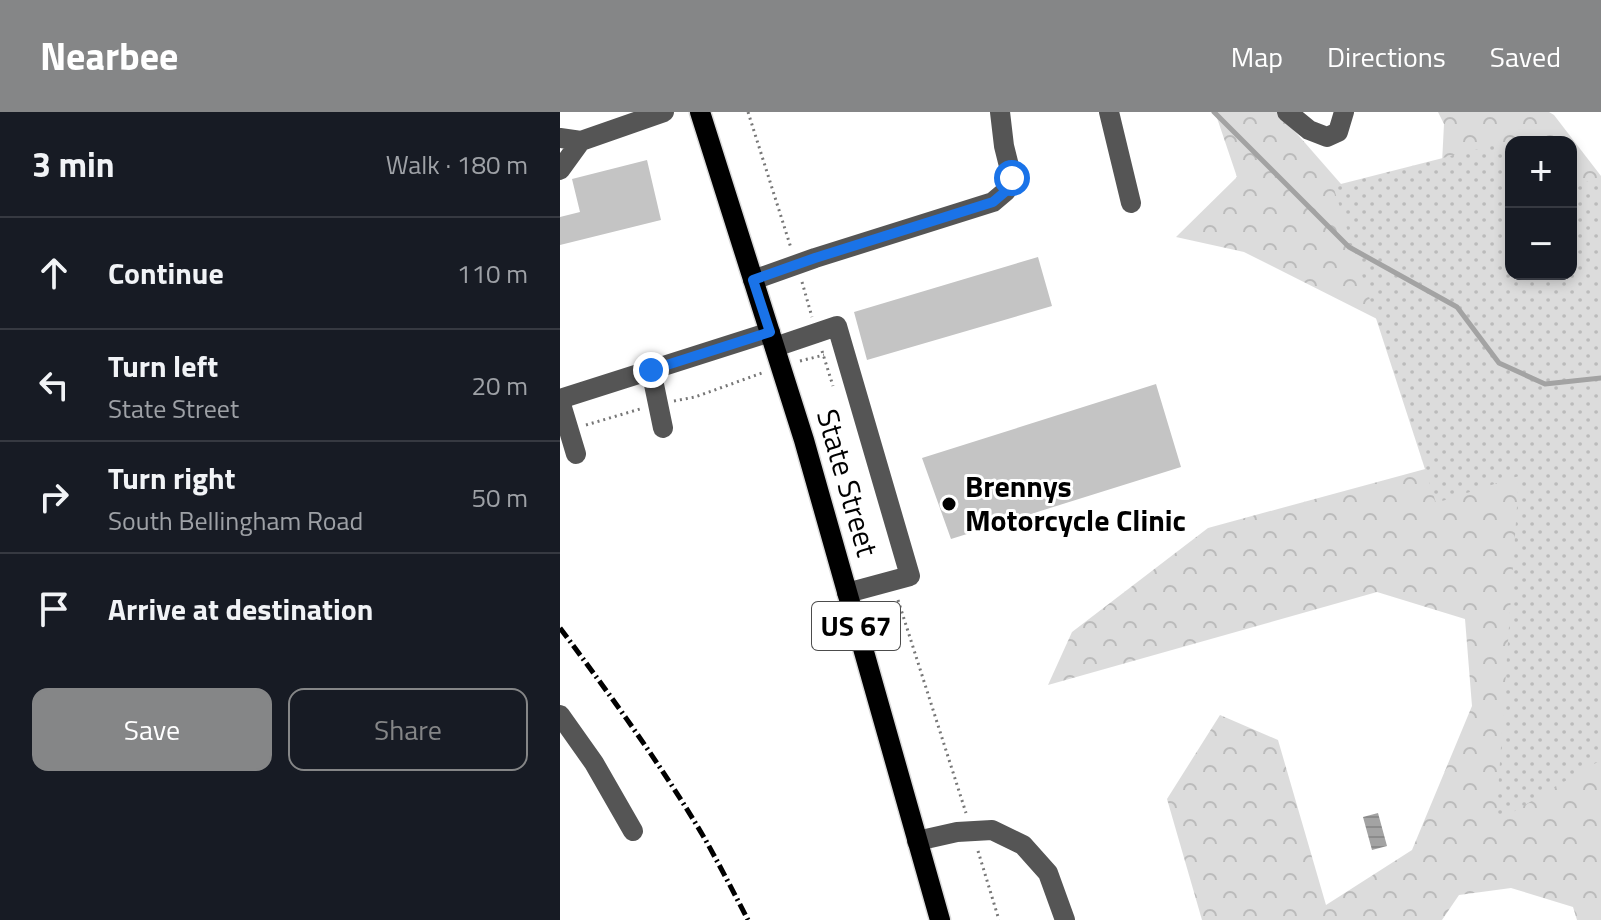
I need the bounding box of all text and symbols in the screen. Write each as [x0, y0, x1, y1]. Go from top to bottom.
text: Nearbee [40, 27, 178, 85]
text: Map [1231, 35, 1283, 78]
text: Directions [1327, 35, 1446, 78]
text: Saved [1490, 35, 1561, 78]
map controls [1505, 136, 1577, 280]
button: + [1505, 136, 1577, 208]
text: 3 min [32, 138, 115, 190]
text: Walk · 180 m [386, 145, 528, 184]
route start [994, 160, 1030, 196]
button: − [1505, 208, 1577, 280]
text: Continue [108, 250, 224, 296]
icon: ahead [32, 251, 76, 295]
text: 110 m [457, 254, 528, 293]
text: Turn left [108, 343, 218, 389]
route end [633, 352, 669, 388]
icon: left [32, 363, 76, 407]
text: 20 m [471, 366, 528, 405]
text: State Street [108, 389, 239, 428]
street label: State Street [805, 404, 891, 562]
text: Turn right [108, 455, 236, 501]
place label: Brennys Motorcycle Clinic [965, 463, 1186, 543]
icon: right [32, 475, 76, 519]
text: 50 m [471, 478, 528, 517]
marker: Brennys Motorcycle Clinic [940, 495, 958, 513]
text: South Bellingham Road [108, 501, 363, 540]
text: Arrive at destination [108, 586, 373, 632]
icon: arrive [32, 587, 76, 631]
road number: US 67 [812, 602, 900, 650]
button: Save [32, 688, 272, 771]
button: Share [288, 688, 528, 771]

